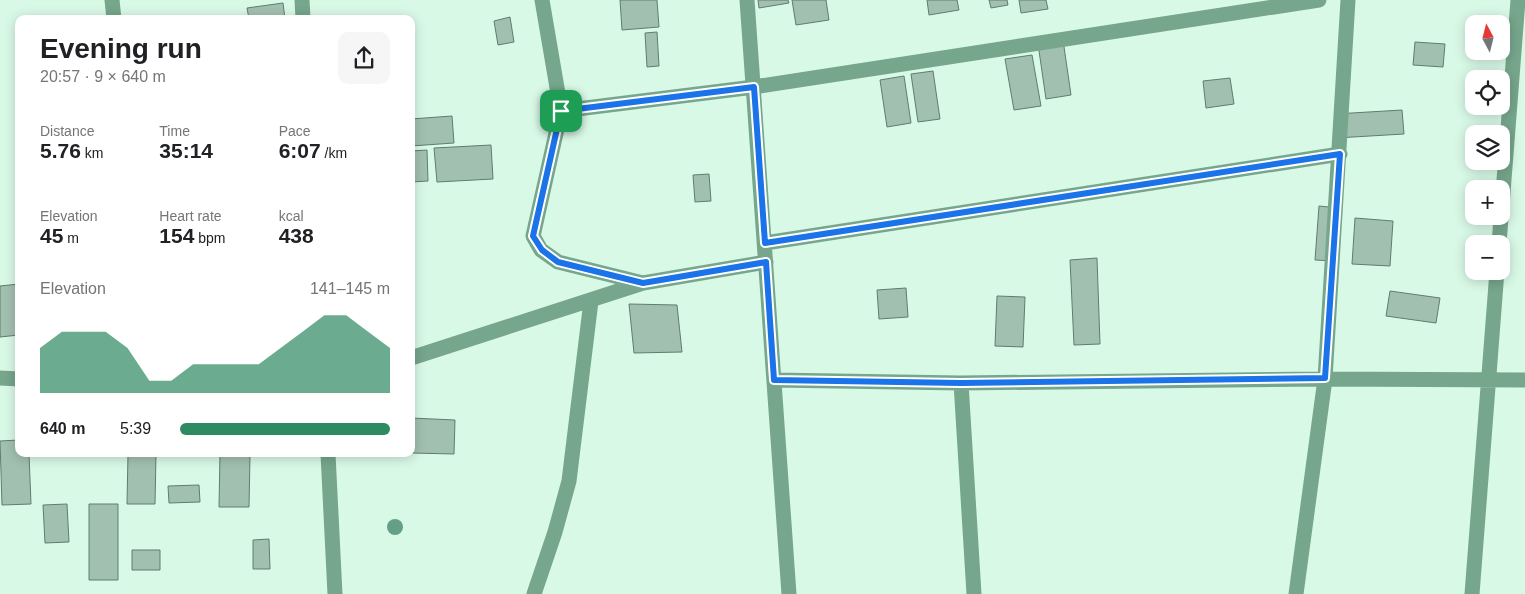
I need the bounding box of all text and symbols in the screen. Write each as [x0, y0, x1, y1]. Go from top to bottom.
north arrow [1465, 15, 1510, 60]
map controls [1465, 15, 1510, 280]
button: share [338, 32, 390, 84]
text: Evening run [40, 33, 202, 64]
text: 20:57 · 9 × 640 m [40, 68, 166, 85]
button: locate [1465, 70, 1510, 115]
pin [540, 90, 582, 132]
icon: arrive [547, 97, 575, 125]
text: Distance [40, 123, 94, 139]
text: Time [159, 123, 190, 139]
text: Pace [279, 123, 311, 139]
button: layers [1465, 125, 1510, 170]
text: 5.76 [40, 139, 81, 162]
text: 35:14 [159, 139, 213, 162]
text: 6:07 [279, 139, 321, 162]
text: km [81, 145, 103, 161]
text: /km [321, 145, 347, 161]
button: + [1465, 180, 1510, 225]
text: Elevation [40, 208, 98, 224]
text: Heart rate [159, 208, 222, 224]
text: kcal [279, 208, 304, 224]
text: 45 [40, 224, 63, 247]
text: 154 [159, 224, 194, 247]
text: 438 [279, 224, 314, 247]
text: m [63, 230, 79, 246]
text: bpm [194, 230, 226, 246]
button: − [1465, 235, 1510, 280]
text: Elevation [40, 280, 106, 297]
text: 141–145 m [310, 280, 390, 297]
text: 640 m [40, 420, 85, 437]
text: 5:39 [120, 420, 151, 437]

